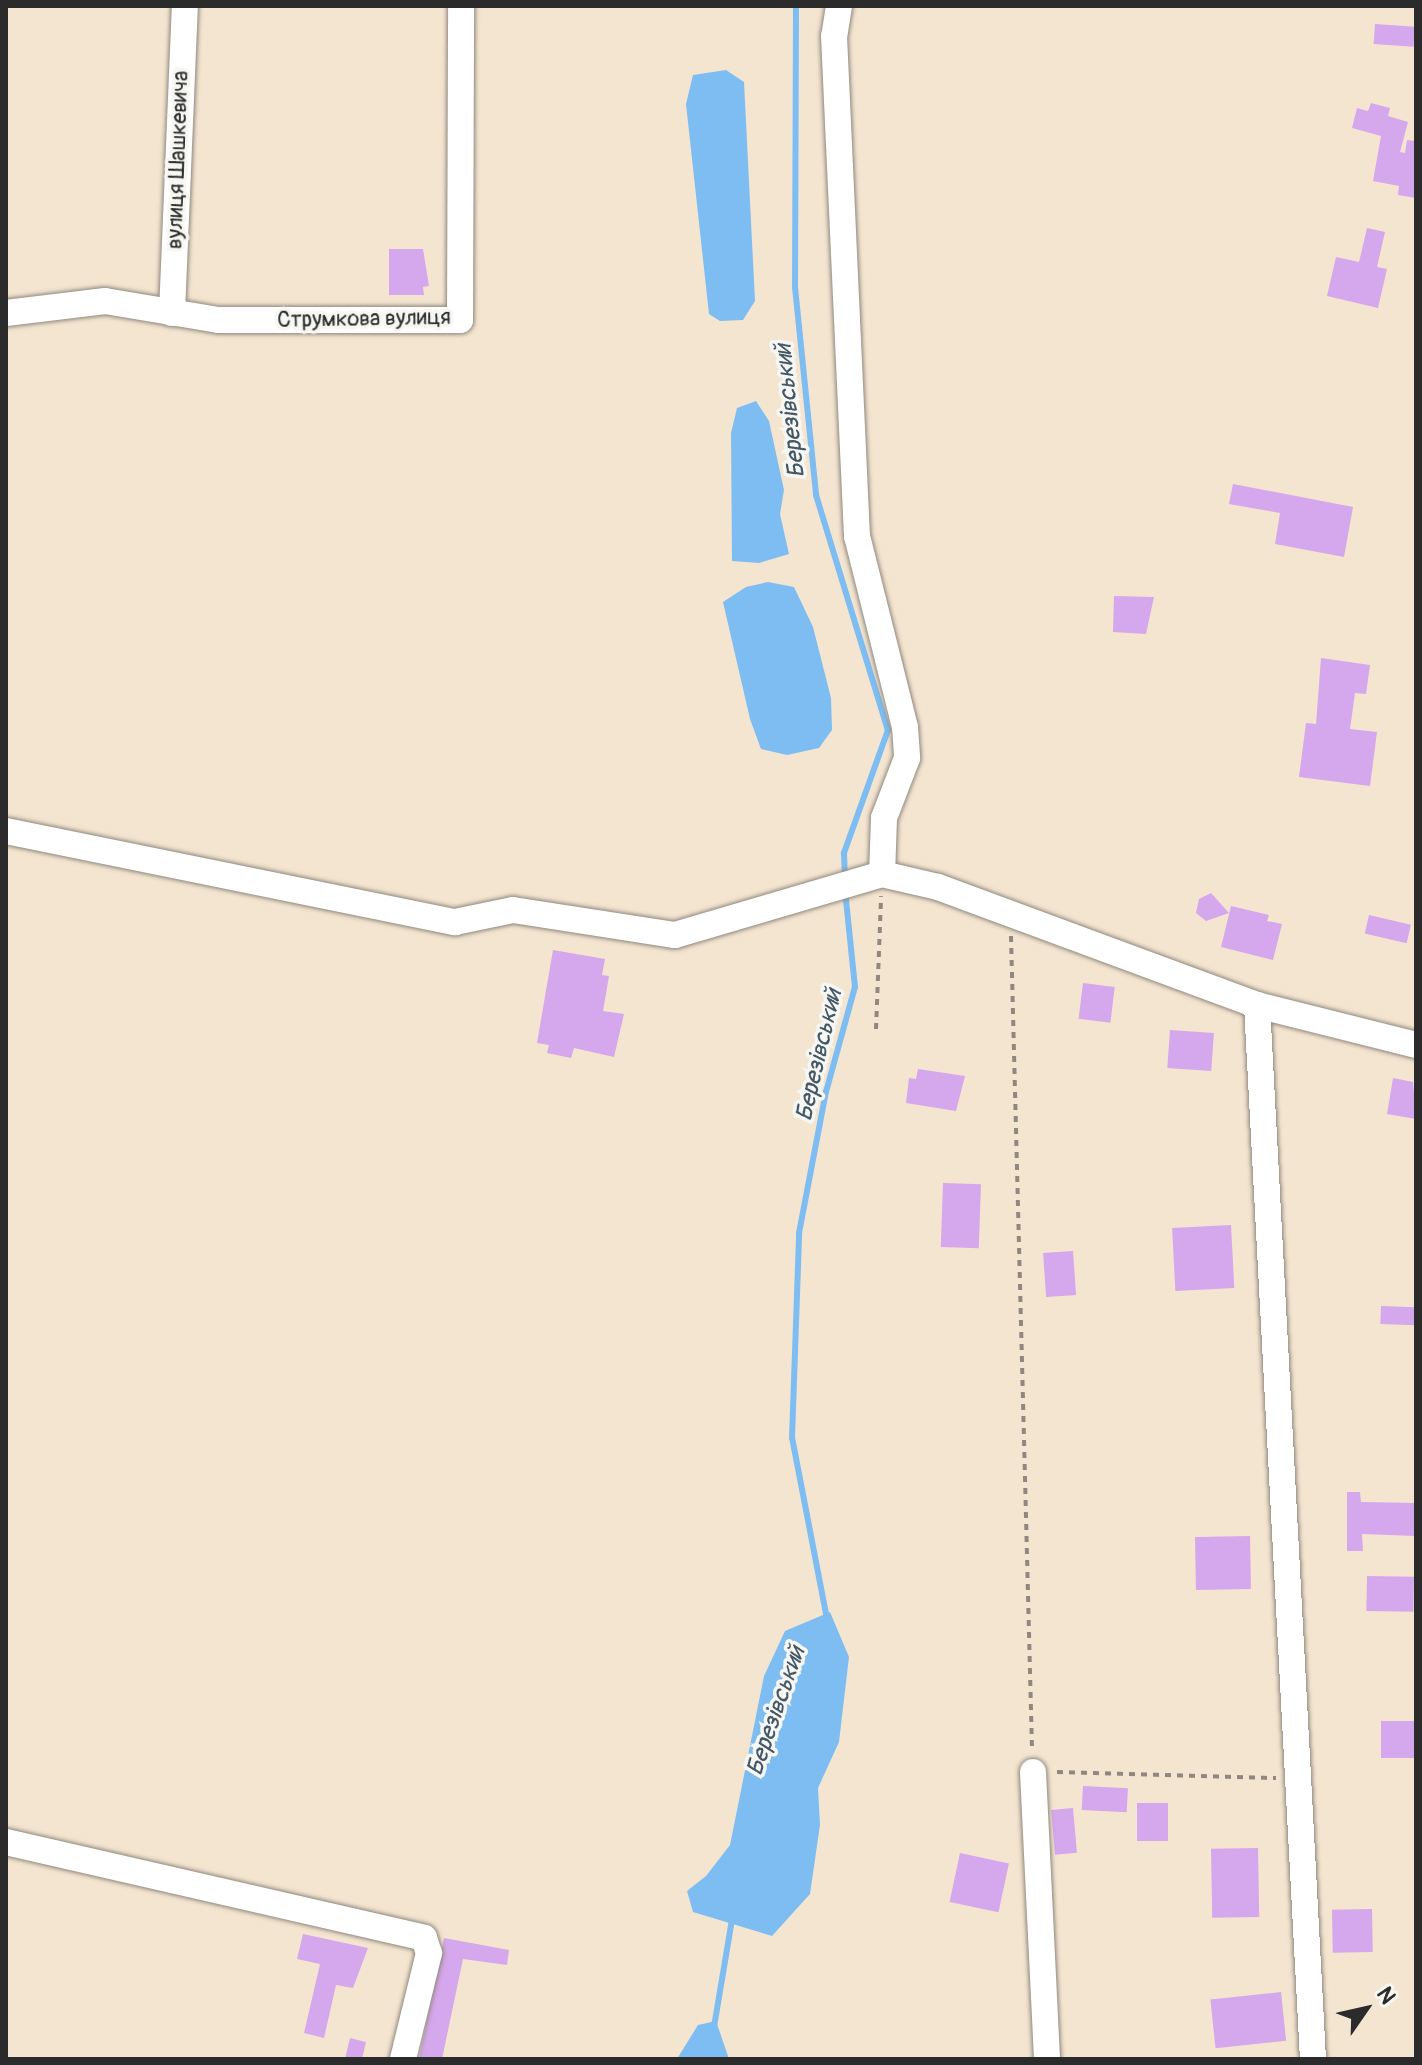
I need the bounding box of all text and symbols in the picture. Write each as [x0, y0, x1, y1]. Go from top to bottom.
street label: вулиця Шашкевича [162, 70, 194, 250]
street label: Струмкова вулиця [277, 304, 451, 334]
water label: Березівський [769, 342, 811, 480]
water label: Березівський [790, 986, 848, 1124]
water label: Березівський [740, 1643, 812, 1779]
north arrow [1326, 1969, 1406, 2049]
text: N [1370, 1982, 1402, 2010]

